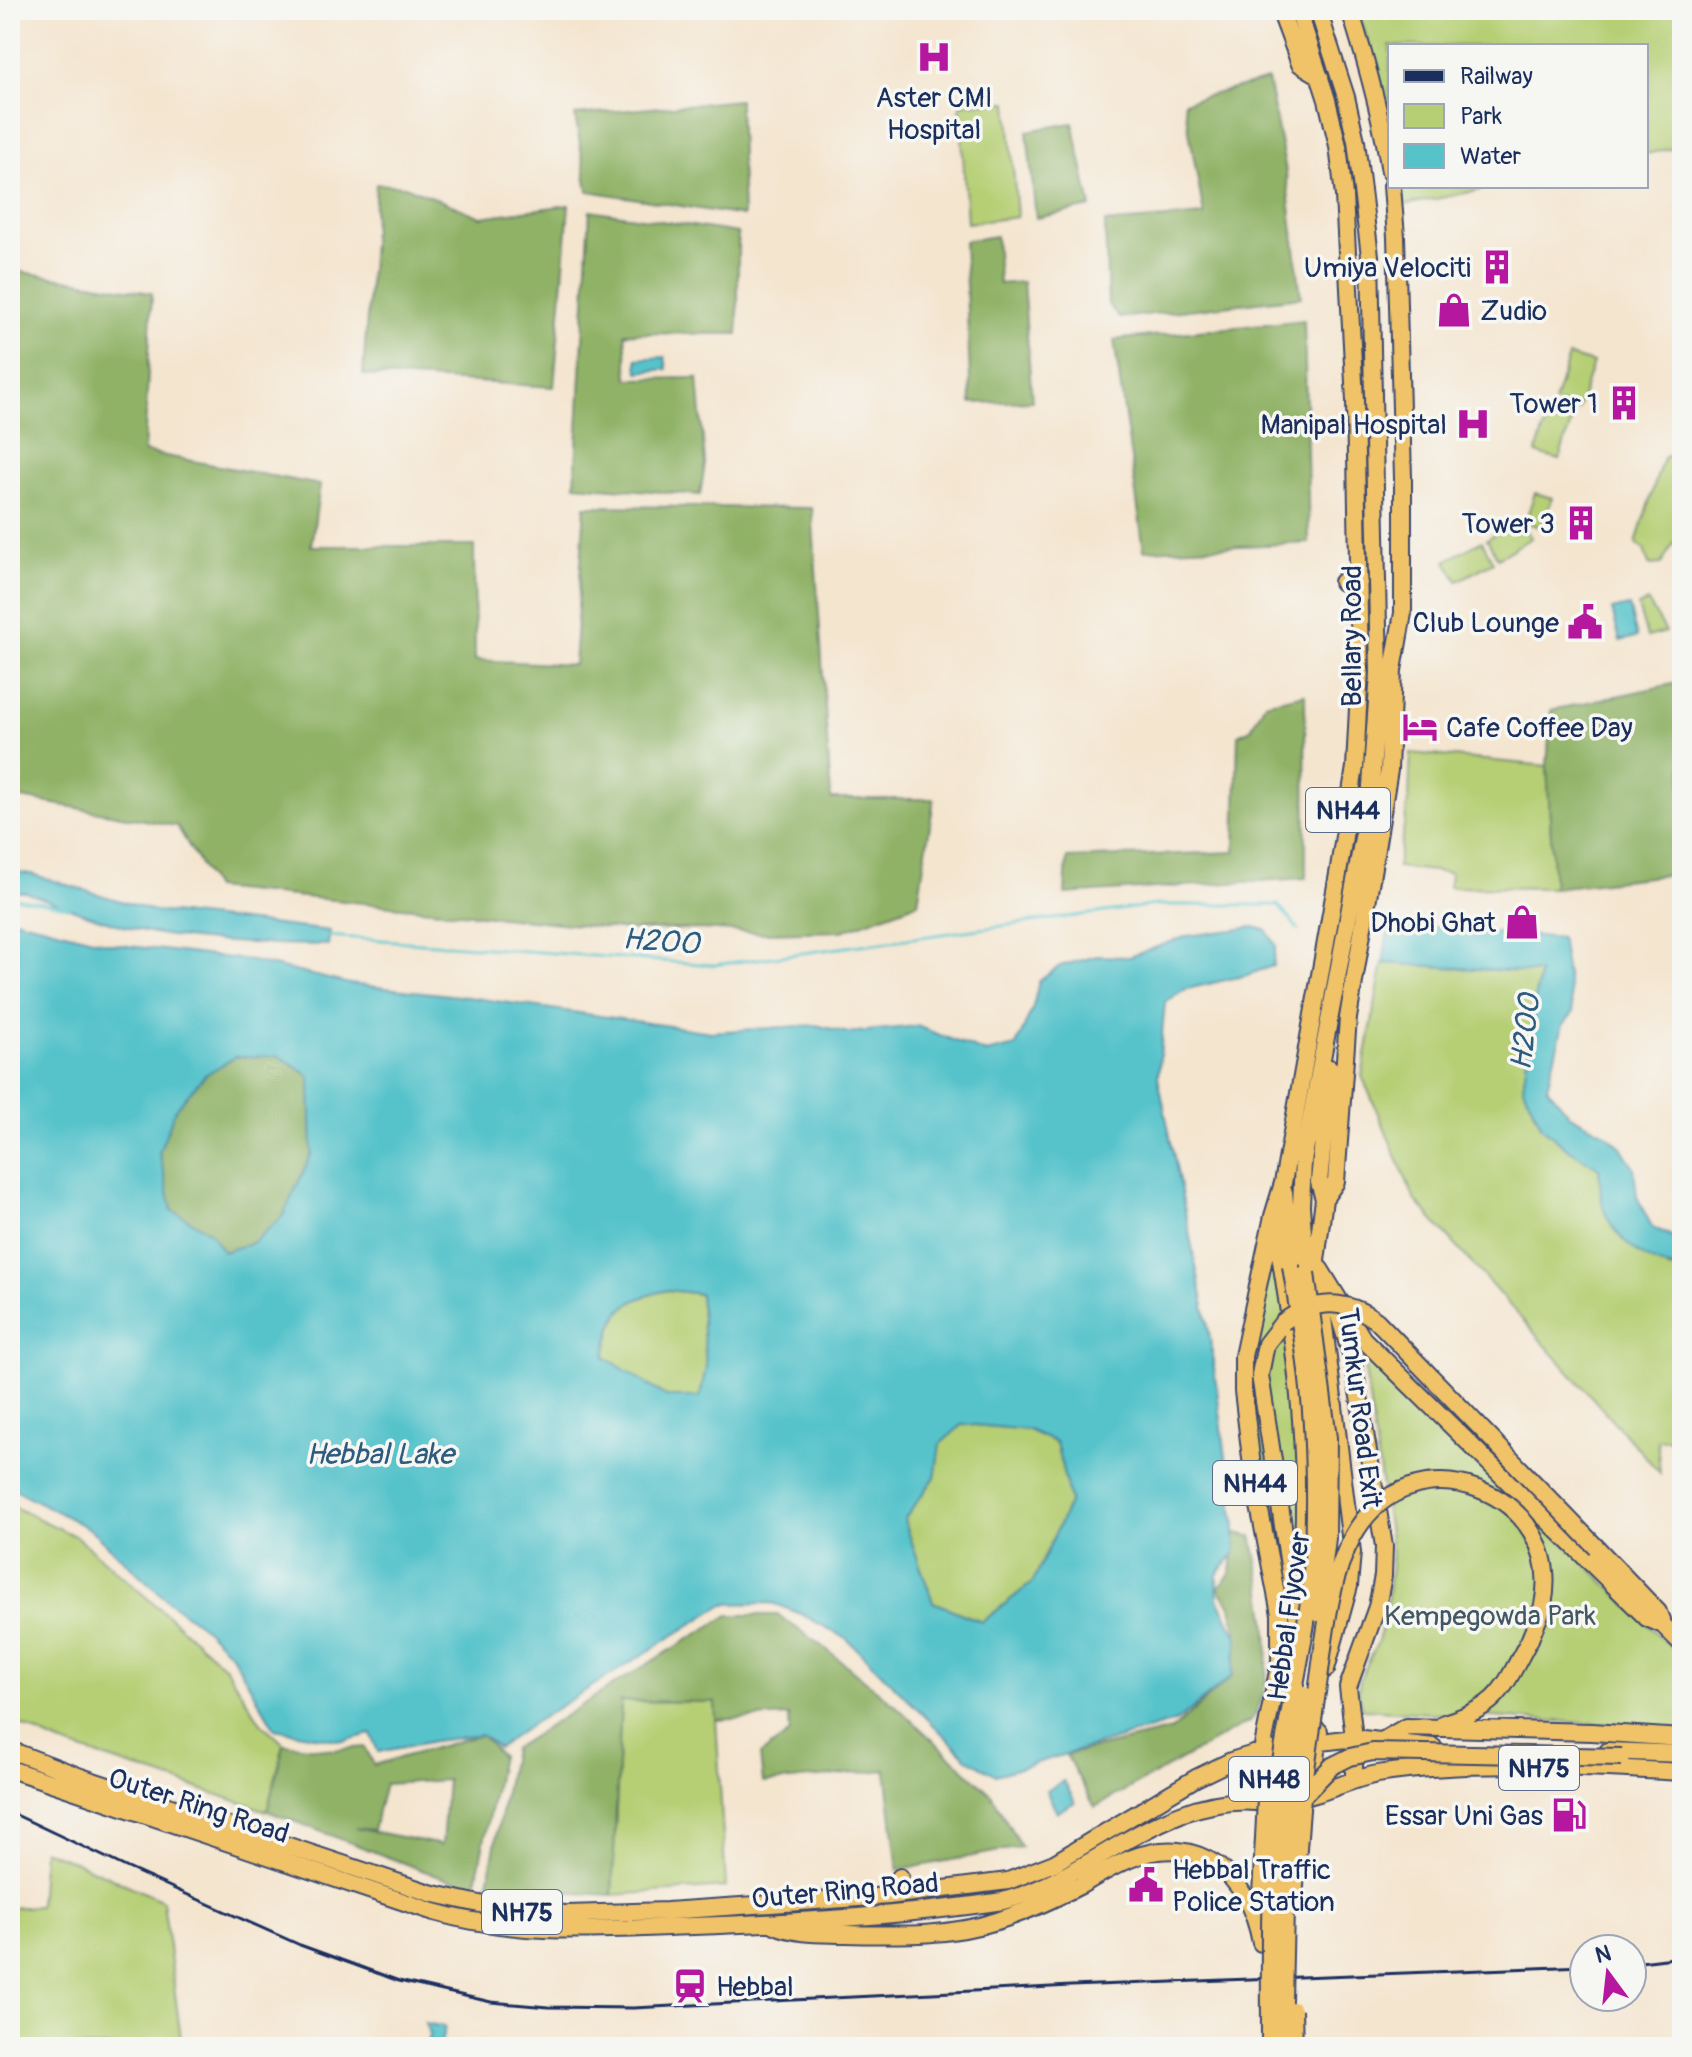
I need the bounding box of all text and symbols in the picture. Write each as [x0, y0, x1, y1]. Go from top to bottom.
hospital icon: Aster CMI Hospital [915, 38, 953, 76]
legend [1388, 44, 1648, 188]
text: Railway [1460, 62, 1533, 91]
place label: Aster CMI Hospital [875, 81, 993, 148]
text: Park [1460, 102, 1502, 131]
text: Water [1460, 142, 1521, 171]
building icon: Umiya Velociti [1478, 248, 1516, 286]
place label: Umiya Velociti [1304, 251, 1471, 286]
shop icon: Zudio [1435, 291, 1473, 329]
place label: Zudio [1480, 294, 1547, 329]
building icon: Tower 1 [1605, 384, 1643, 422]
place label: Tower 1 [1509, 387, 1598, 422]
hospital icon: Manipal Hospital [1454, 405, 1492, 443]
place label: Manipal Hospital [1260, 408, 1447, 443]
building icon: Tower 3 [1562, 504, 1600, 542]
place label: Tower 3 [1462, 507, 1555, 542]
street label: Bellary Road [1335, 565, 1370, 707]
public building icon: Club Lounge [1566, 603, 1604, 641]
place label: Club Lounge [1413, 606, 1559, 641]
hotel icon: Cafe Coffee Day [1401, 708, 1439, 746]
place label: Cafe Coffee Day [1446, 711, 1633, 746]
road number: NH44 [1306, 788, 1390, 832]
shop icon: Dhobi Ghat [1503, 903, 1541, 941]
place label: Dhobi Ghat [1370, 906, 1497, 941]
water label: H200 [621, 920, 703, 963]
water label: H200 [1502, 989, 1549, 1072]
street label: Tumkur Road Exit [1330, 1306, 1389, 1511]
water label: Hebbal Lake [306, 1436, 457, 1473]
road number: NH44 [1213, 1461, 1297, 1505]
street label: Hebbal Flyover [1260, 1529, 1319, 1703]
park label: Kempegowda Park [1384, 1599, 1596, 1634]
road number: NH75 [1499, 1746, 1579, 1790]
road number: NH48 [1229, 1757, 1309, 1801]
street label: Outer Ring Road [104, 1761, 293, 1852]
fuel station icon: Essar Uni Gas [1550, 1796, 1588, 1834]
place label: Essar Uni Gas [1385, 1799, 1543, 1834]
place label: Hebbal Traffic Police Station [1172, 1853, 1335, 1920]
street label: Outer Ring Road [750, 1866, 940, 1917]
public building icon: Hebbal Traffic Police Station [1127, 1866, 1165, 1904]
road number: NH75 [482, 1890, 562, 1934]
north arrow [1568, 1933, 1648, 2013]
text: N [1592, 1939, 1614, 1970]
station icon: Hebbal [671, 1967, 709, 2005]
place label: Hebbal [716, 1970, 794, 2005]

